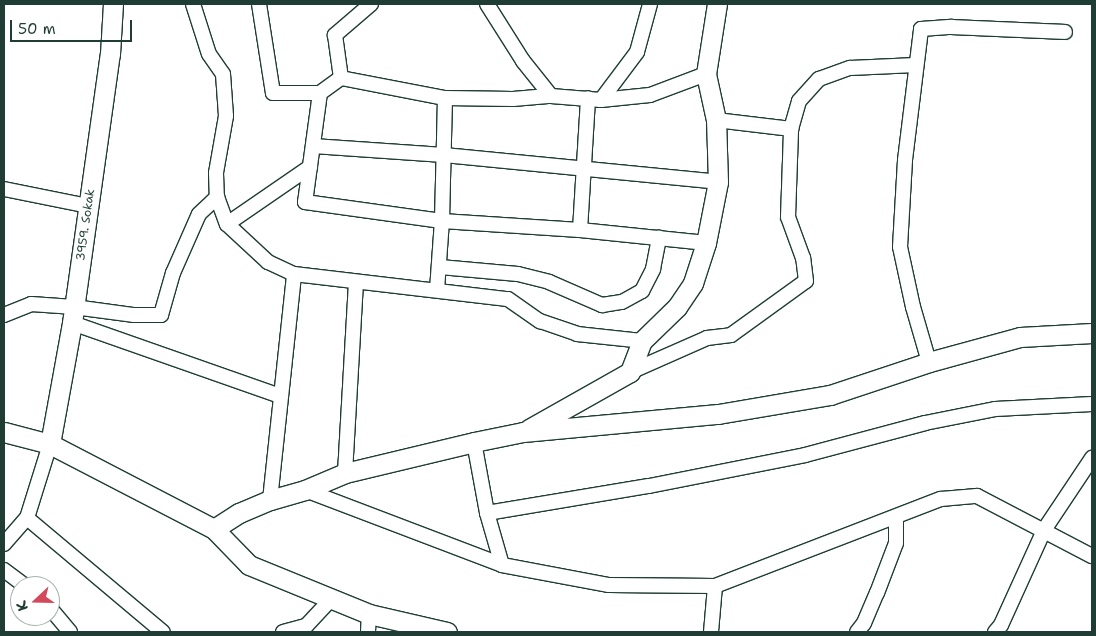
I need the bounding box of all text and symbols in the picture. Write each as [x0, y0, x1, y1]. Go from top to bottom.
scale bar [12, 10, 135, 42]
text: 50 m [18, 19, 56, 39]
street label: 3959. Sokak [74, 188, 98, 262]
north arrow [10, 576, 60, 626]
text: K [12, 598, 32, 614]

